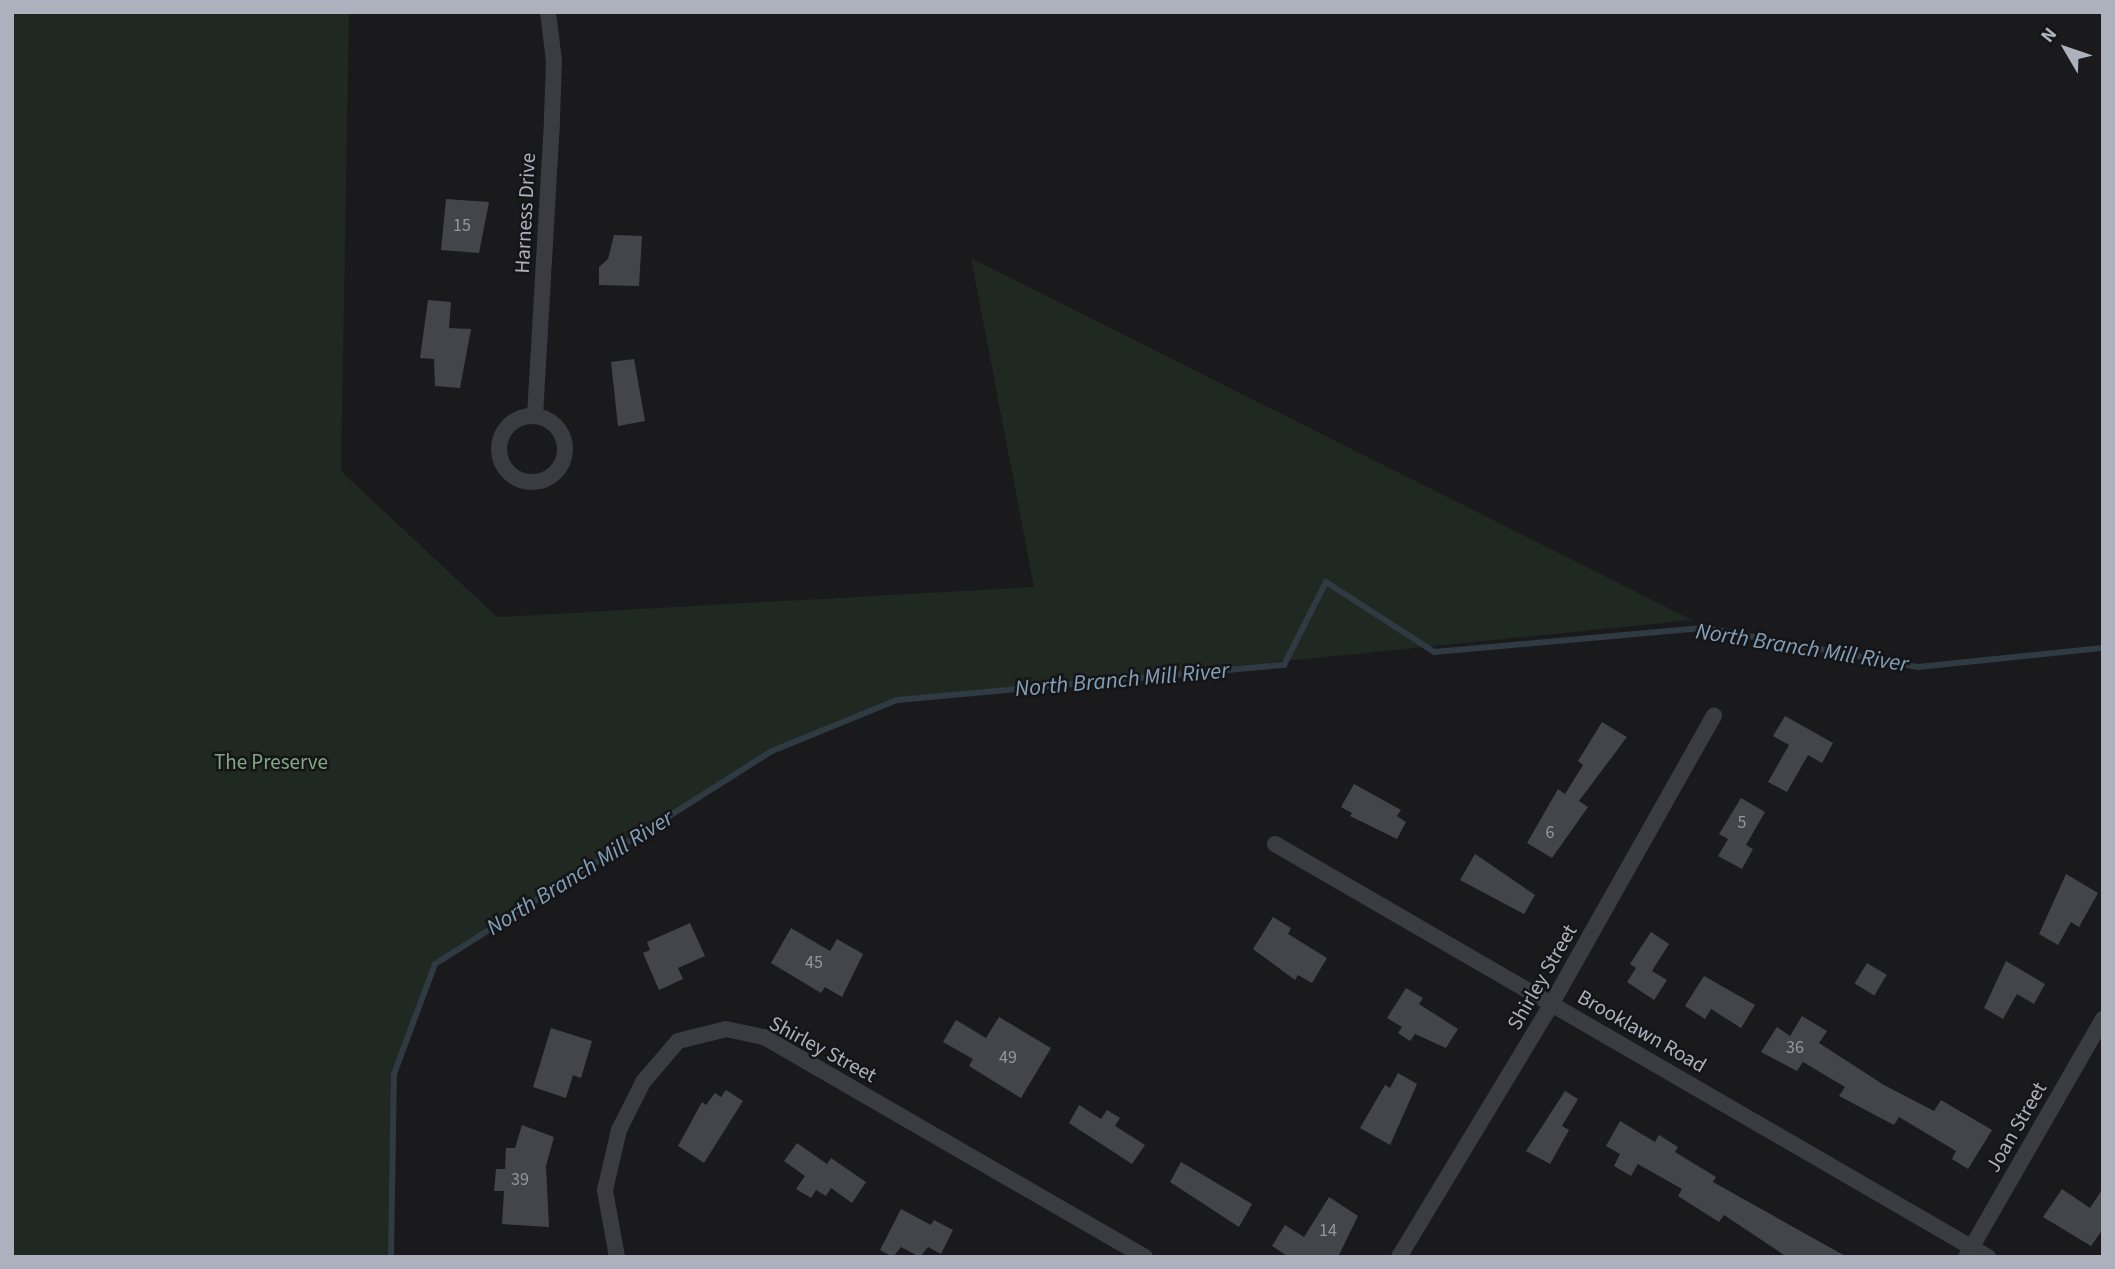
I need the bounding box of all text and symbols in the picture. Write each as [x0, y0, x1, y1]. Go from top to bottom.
north arrow [2031, 14, 2101, 84]
text: N [2035, 22, 2064, 49]
street label: Harness Drive [509, 152, 541, 274]
house number: 15 [453, 215, 471, 237]
water label: North Branch Mill River [1694, 618, 1910, 678]
water label: North Branch Mill River [1014, 657, 1230, 703]
park label: The Preserve [214, 749, 328, 775]
water label: North Branch Mill River [482, 804, 678, 942]
house number: 5 [1738, 812, 1746, 834]
house number: 6 [1546, 822, 1554, 844]
street label: Shirley Street [1502, 920, 1582, 1034]
house number: 45 [805, 952, 823, 974]
street label: Brooklawn Road [1573, 984, 1711, 1078]
street label: Shirley Street [765, 1010, 881, 1088]
house number: 36 [1786, 1037, 1804, 1059]
house number: 49 [999, 1047, 1017, 1069]
street label: Joan Street [1980, 1077, 2052, 1177]
house number: 39 [511, 1169, 529, 1191]
house number: 14 [1319, 1220, 1337, 1242]

